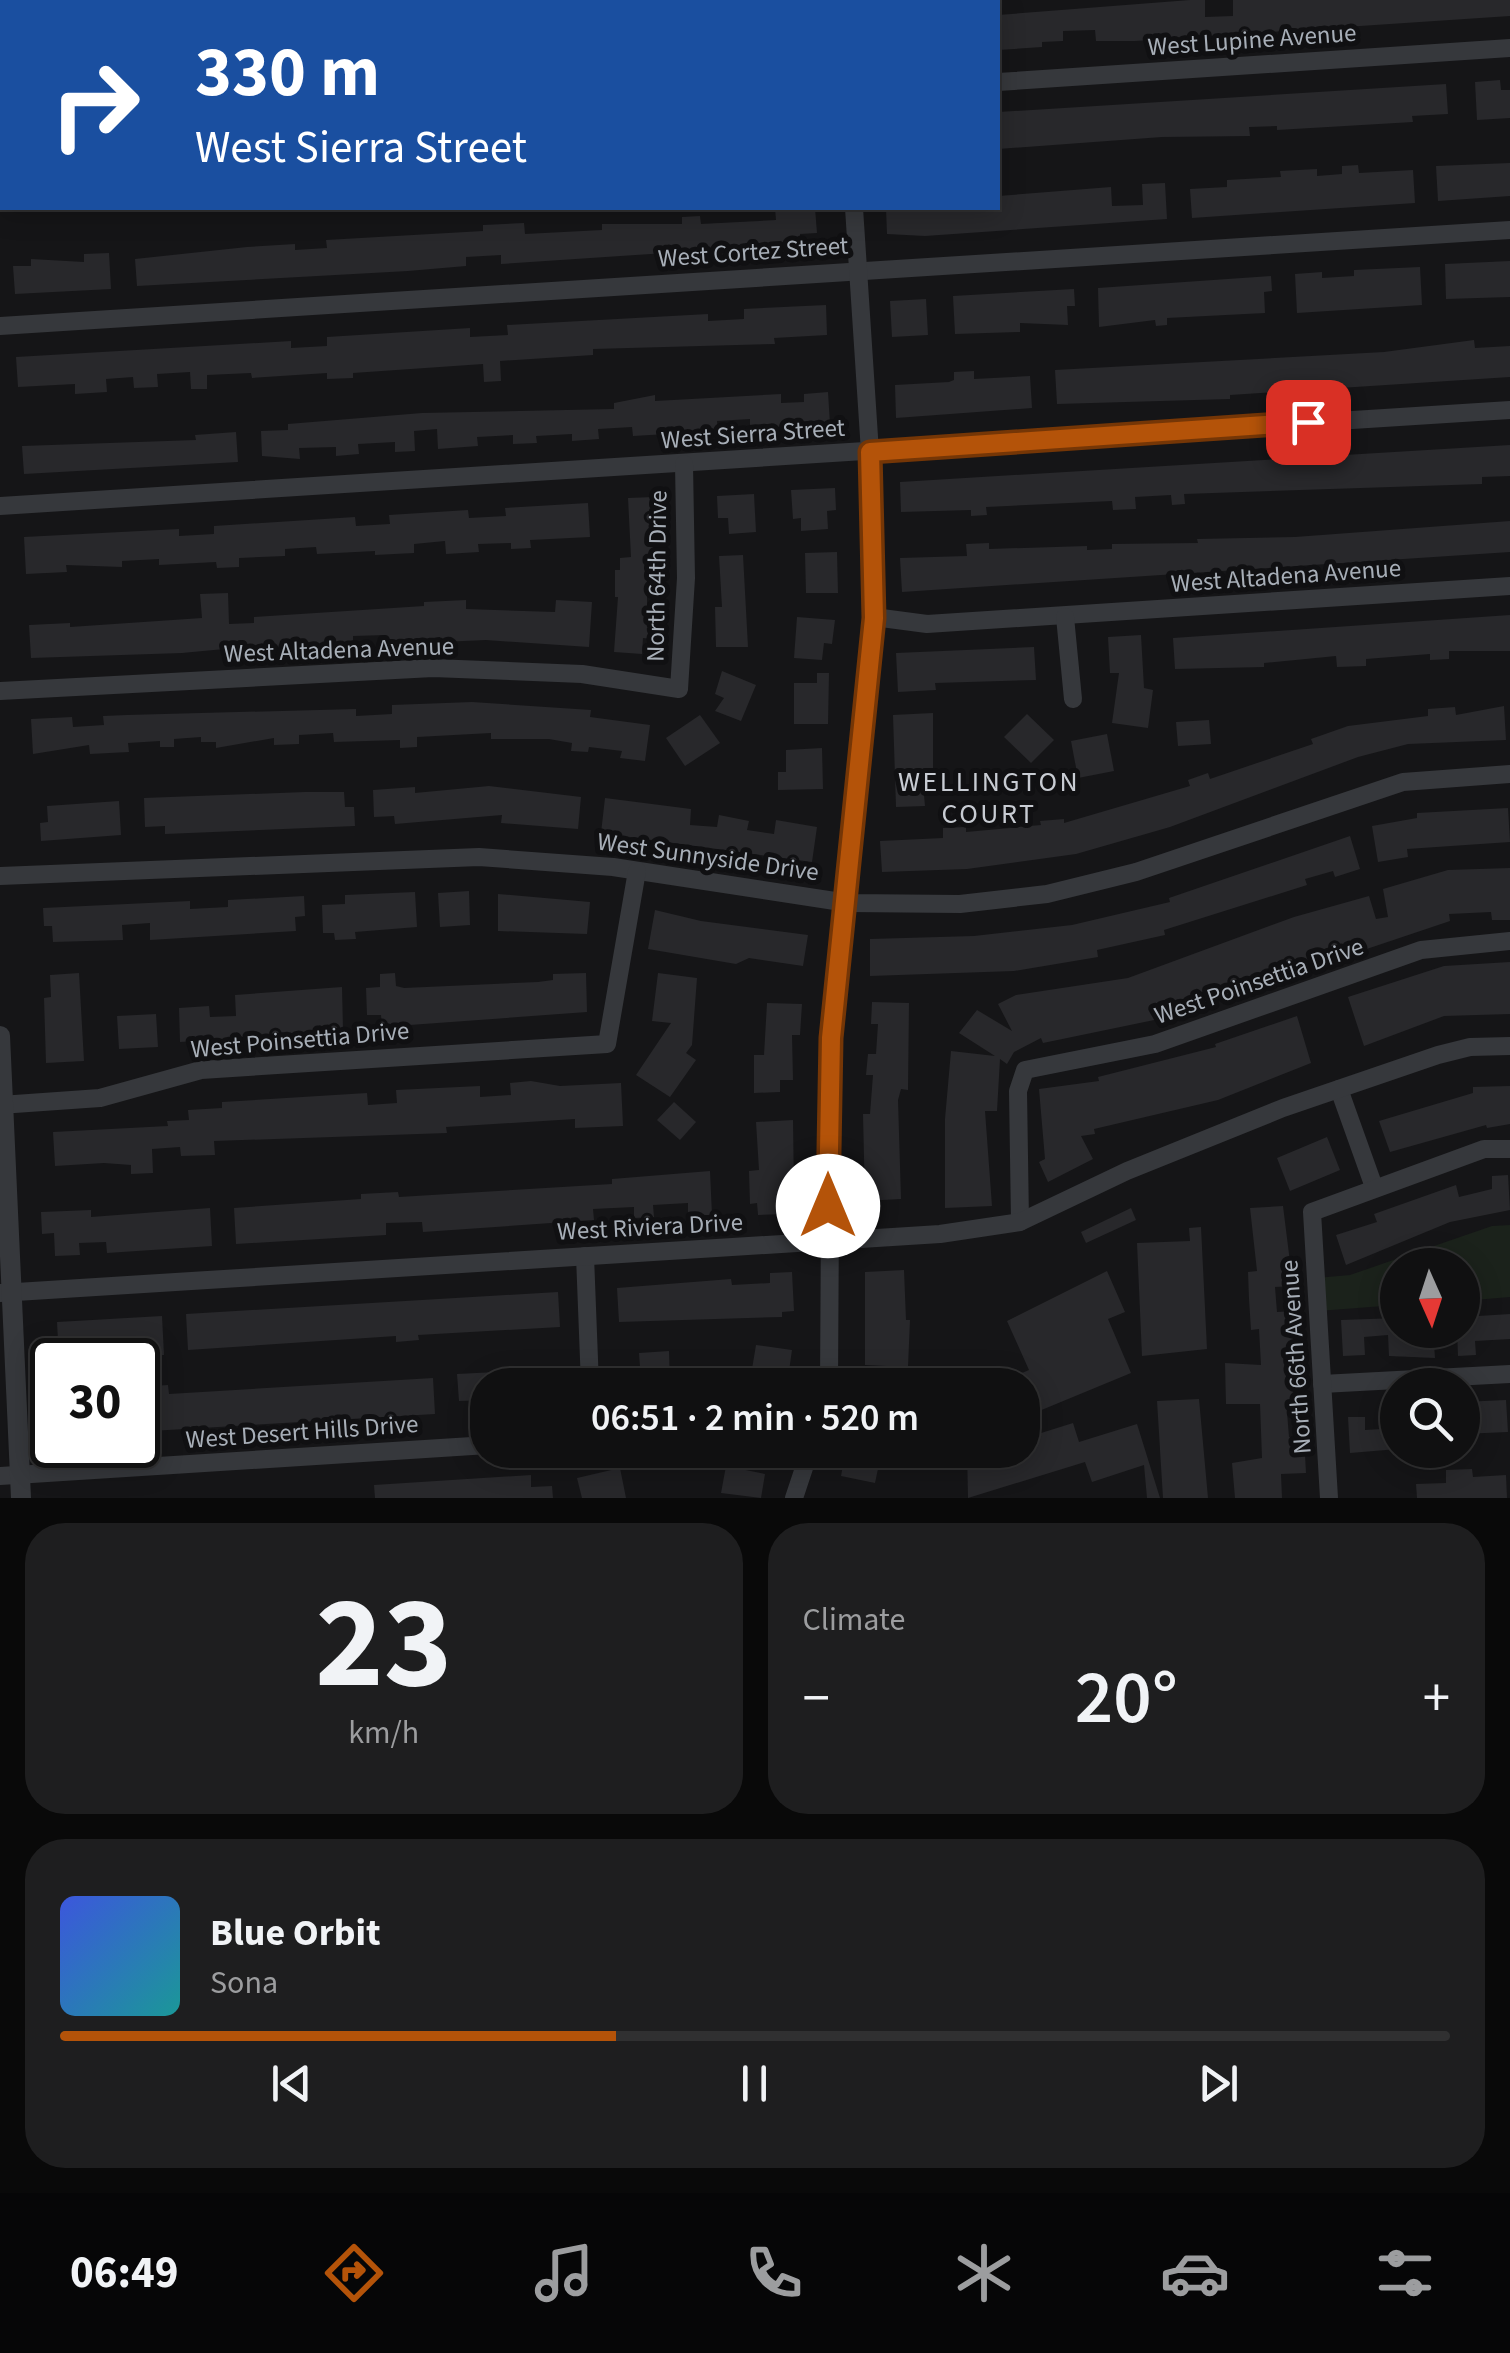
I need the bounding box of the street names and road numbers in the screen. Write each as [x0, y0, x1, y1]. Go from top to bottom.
street label: West Lupine Avenue [1146, 15, 1358, 65]
street label: West Cortez Street [657, 227, 850, 277]
street label: West Sierra Street [660, 410, 847, 458]
street label: North 64th Drive [638, 490, 676, 662]
street label: West Altadena Avenue [1170, 550, 1402, 602]
street label: West Altadena Avenue [223, 628, 455, 672]
street label: West Sunnyside Drive [595, 824, 821, 890]
street label: West Poinsettia Drive [1149, 928, 1369, 1034]
street label: West Poinsettia Drive [189, 1013, 411, 1067]
street label: West Riviera Drive [556, 1204, 744, 1250]
street label: North 66th Avenue [1271, 1259, 1321, 1455]
street label: West Desert Hills Drive [184, 1406, 420, 1458]

